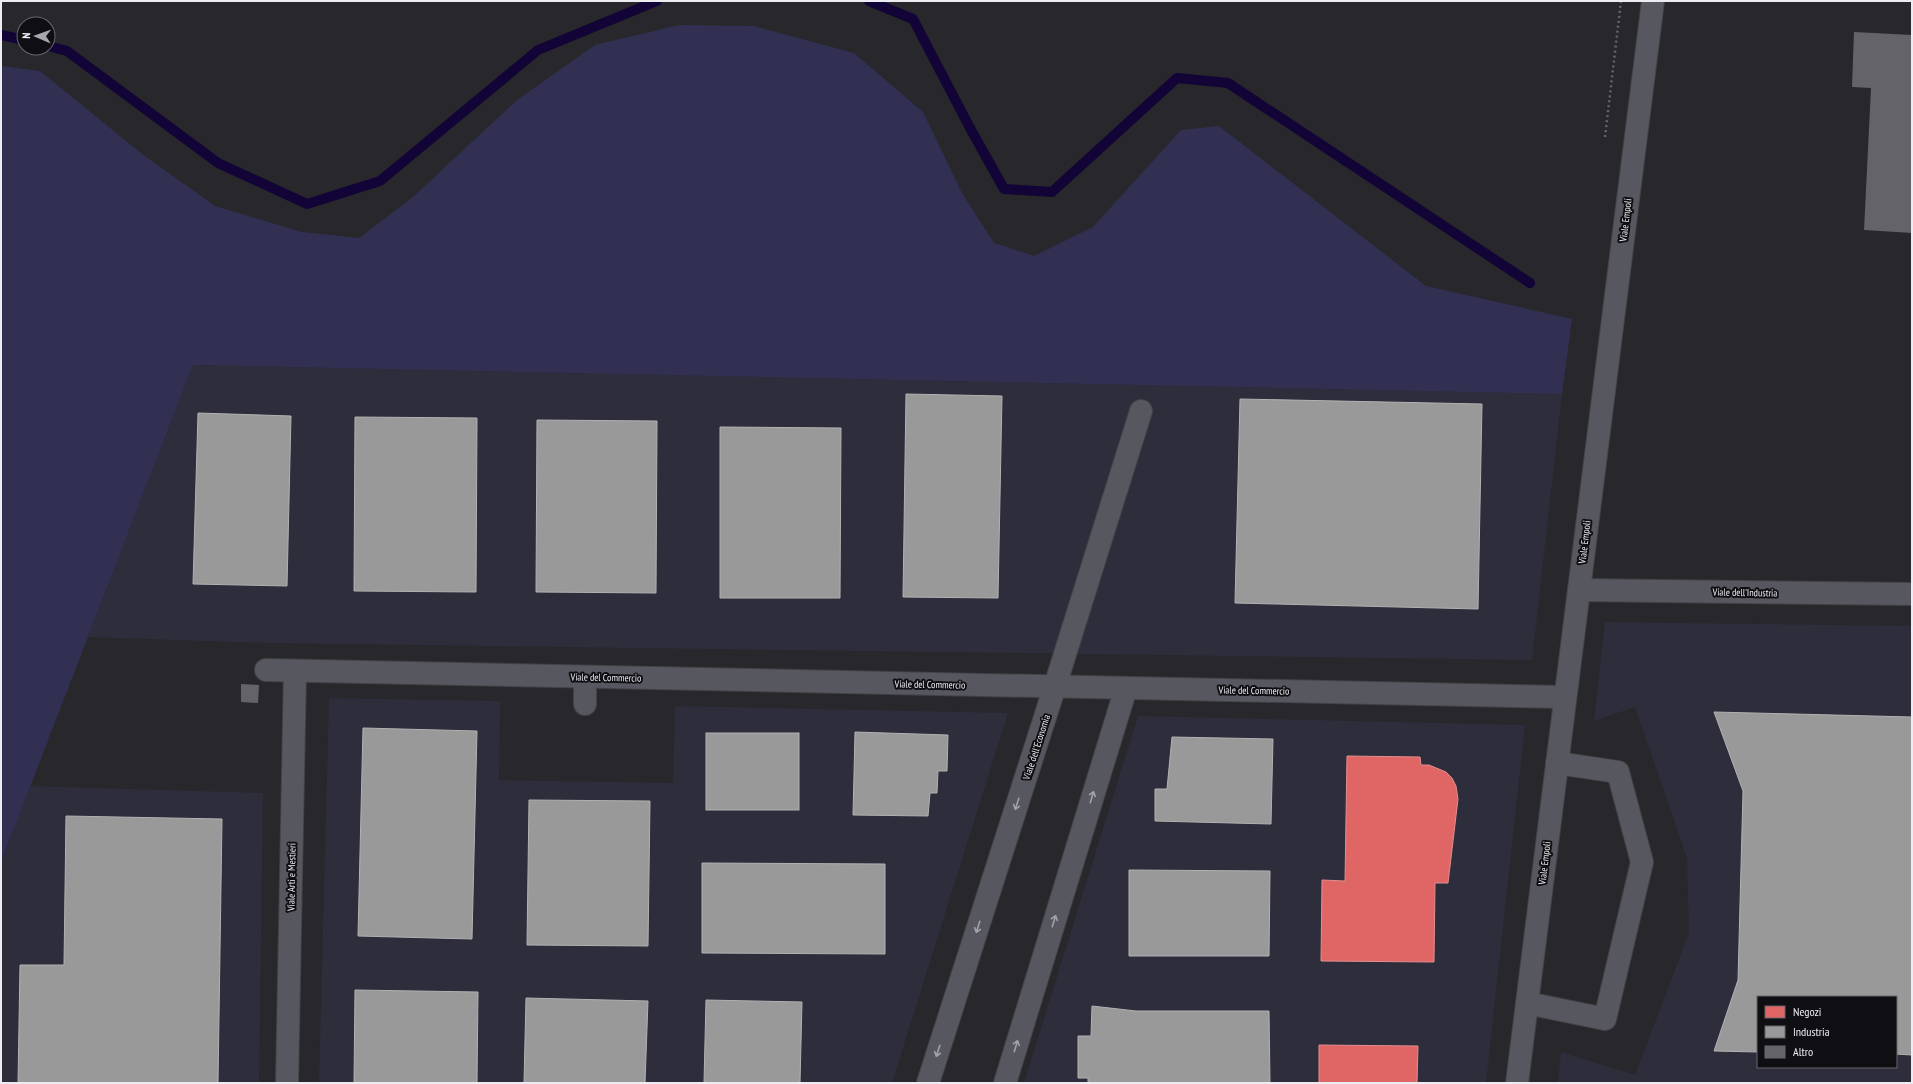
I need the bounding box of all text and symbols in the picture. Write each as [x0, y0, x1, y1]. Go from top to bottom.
north arrow [16, 16, 56, 56]
text: N [19, 32, 33, 39]
street label: Viale Empoli [1616, 198, 1635, 243]
street label: Viale Empoli [1575, 520, 1594, 565]
street label: Viale dell'Industria [1712, 585, 1777, 600]
street label: Viale del Commercio [569, 670, 642, 685]
street label: Viale del Commercio [893, 677, 966, 692]
street label: Viale del Commercio [1217, 683, 1290, 698]
street label: Viale dell'Economia [1020, 713, 1053, 782]
one-way arrow [1089, 791, 1096, 804]
one-way arrow [1013, 797, 1021, 809]
street label: Viale Empoli [1535, 841, 1554, 886]
street label: Viale Arti e Mestieri [284, 843, 299, 912]
one-way arrow [1051, 915, 1058, 928]
one-way arrow [974, 921, 981, 934]
legend [1757, 996, 1897, 1068]
text: Negozi [1793, 1004, 1821, 1019]
text: Industria [1793, 1024, 1830, 1039]
one-way arrow [1013, 1039, 1020, 1052]
text: Altro [1793, 1044, 1813, 1059]
one-way arrow [934, 1045, 941, 1058]

